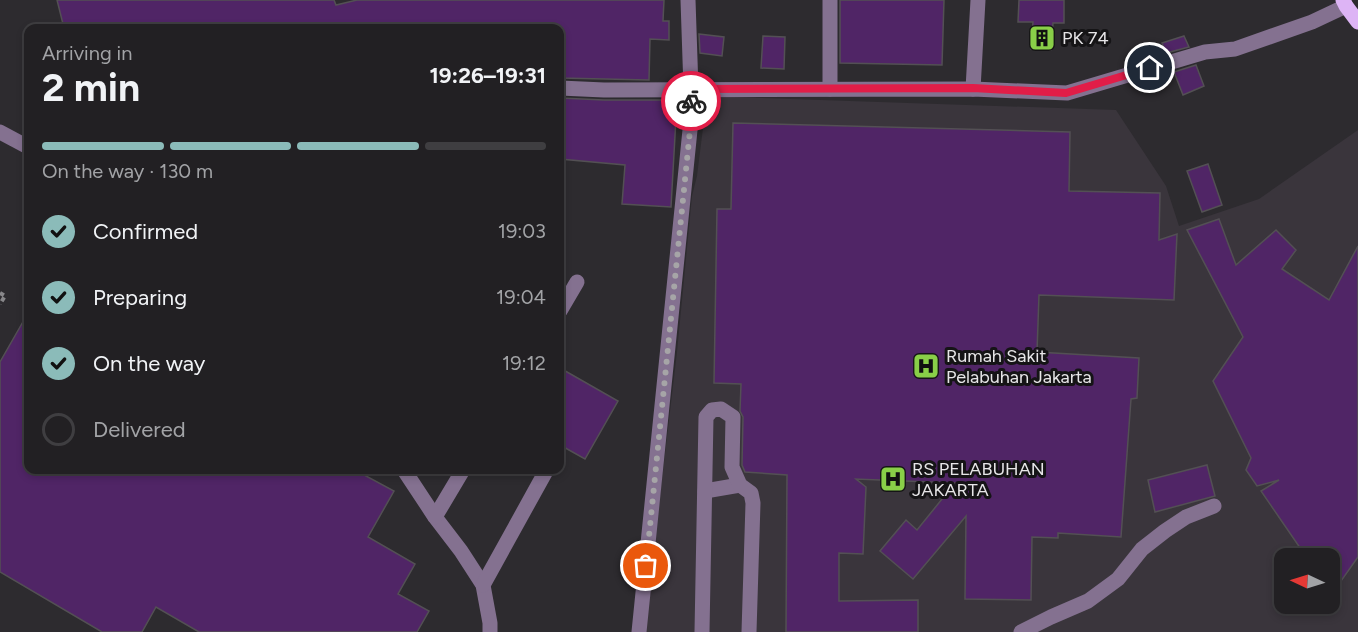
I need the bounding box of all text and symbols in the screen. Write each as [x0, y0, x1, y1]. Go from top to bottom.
building icon: PK 74 [1027, 23, 1057, 53]
place label: PK 74 [1062, 27, 1109, 49]
text: Arriving in [42, 41, 132, 65]
pin [1124, 42, 1175, 93]
icon: home [1133, 51, 1166, 84]
text: 19:26–19:31 [430, 62, 546, 89]
text: 2 min [42, 64, 140, 111]
courier [661, 71, 721, 131]
icon: bike [675, 85, 708, 118]
text: On the way · 130 m [42, 159, 213, 183]
icon: check [42, 215, 75, 248]
text: Confirmed [93, 218, 198, 245]
text: 19:03 [498, 219, 546, 243]
icon: check [42, 281, 75, 314]
text: Preparing [93, 284, 187, 311]
text: 19:04 [496, 285, 546, 309]
place label: Rumah Sakit Pelabuhan Jakarta [946, 345, 1092, 388]
icon: check [42, 347, 75, 380]
text: On the way [93, 350, 205, 377]
text: 19:12 [502, 351, 546, 375]
hospital icon: Rumah Sakit Pelabuhan Jakarta [911, 351, 941, 381]
text: Delivered [93, 416, 186, 443]
place label: RS PELABUHAN JAKARTA [912, 458, 1045, 501]
hospital icon: RS PELABUHAN JAKARTA [878, 464, 908, 494]
pin [620, 540, 671, 591]
north arrow [1274, 548, 1340, 614]
map controls [1274, 548, 1340, 614]
icon: bag [629, 549, 662, 582]

